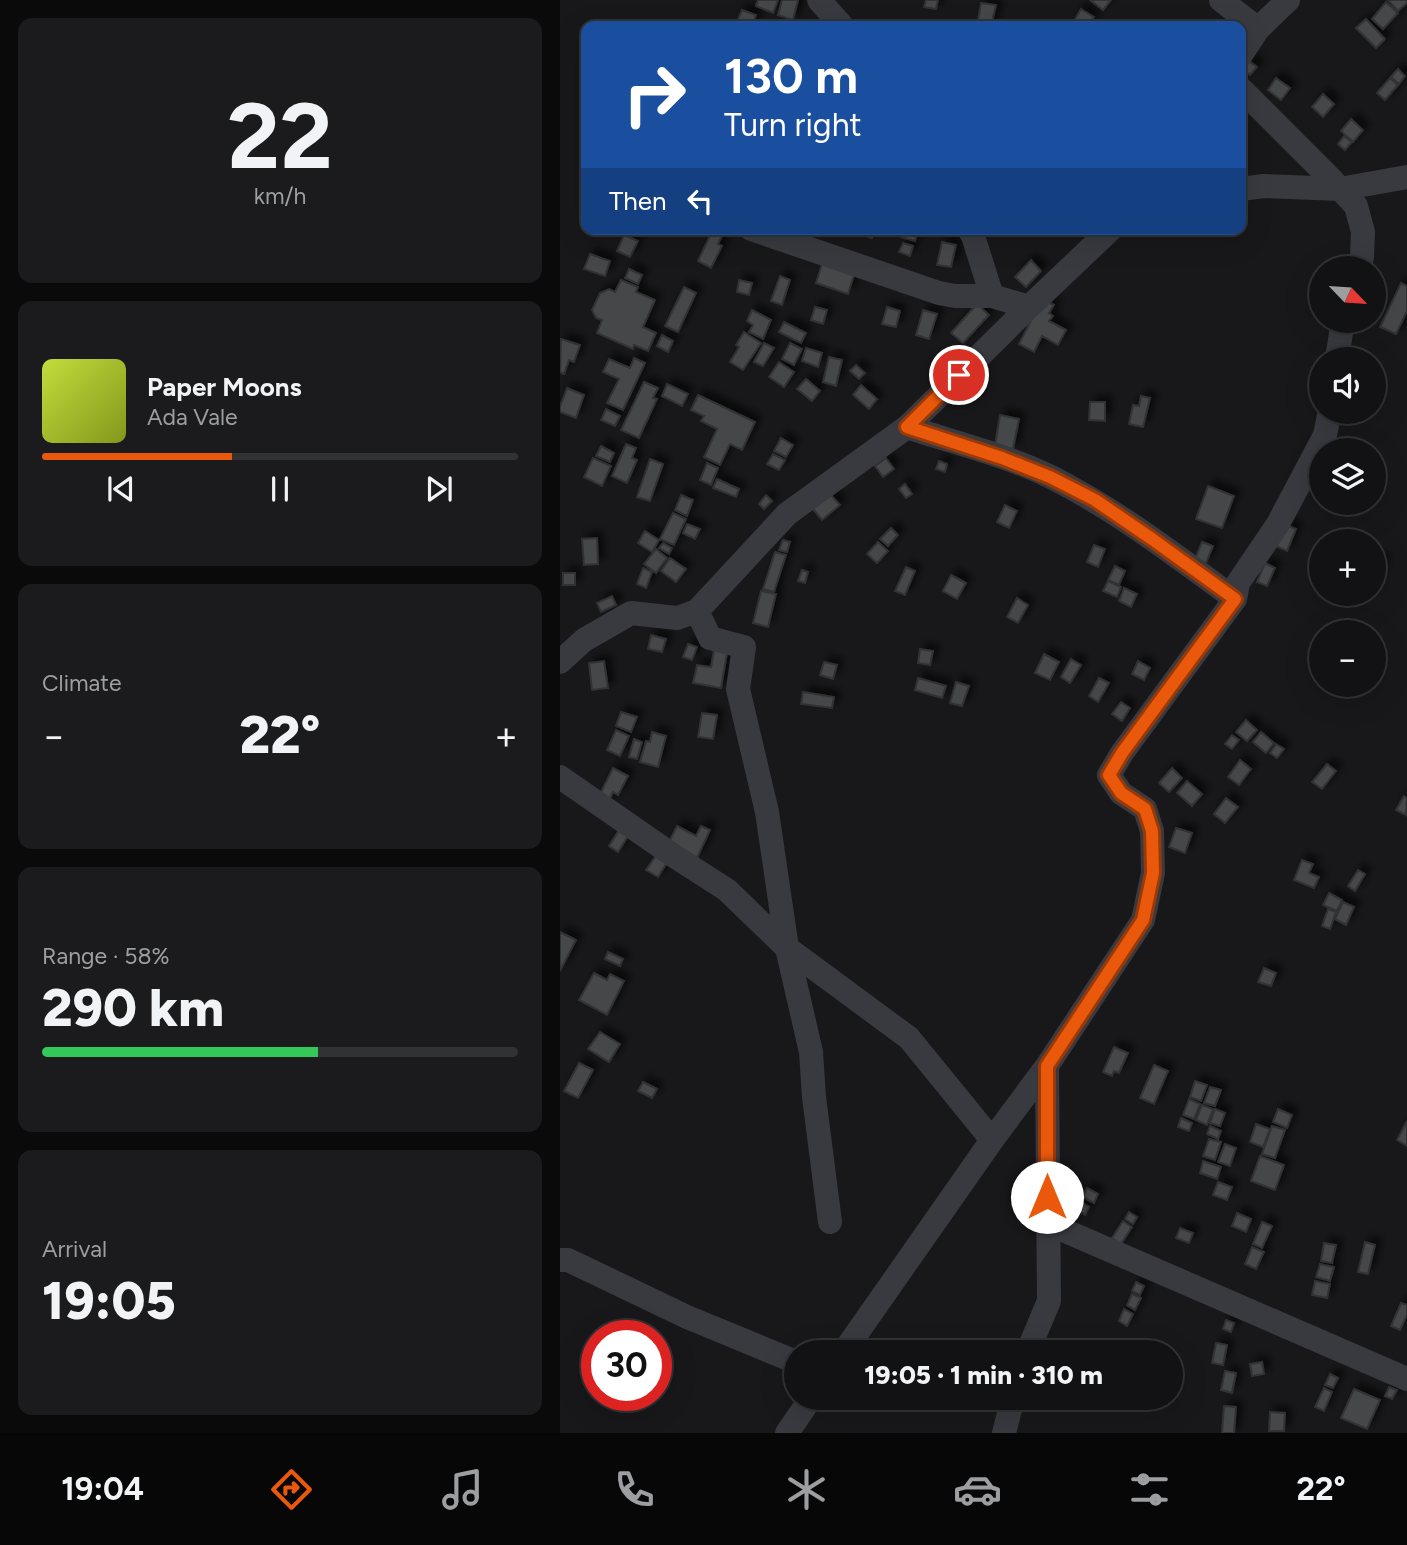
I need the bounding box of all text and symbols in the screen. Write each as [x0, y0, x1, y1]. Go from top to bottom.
text: 130 m [724, 46, 858, 105]
icon: right [609, 49, 700, 140]
text: 22 [227, 82, 333, 191]
text: Turn right [724, 106, 862, 144]
text: km/h [254, 182, 306, 210]
icon: left [681, 182, 719, 220]
text: Then [609, 185, 667, 217]
north arrow [1309, 256, 1386, 332]
map controls [1309, 256, 1386, 697]
pin [929, 345, 989, 405]
button: sound [1309, 347, 1386, 424]
icon: arrive [940, 356, 978, 394]
text: Paper Moons [147, 371, 302, 403]
text: Ada Vale [147, 403, 238, 431]
button: layers [1309, 438, 1386, 515]
icon: previous [102, 470, 140, 508]
icon: pause [261, 470, 299, 508]
icon: next [420, 470, 458, 508]
button: + [1309, 529, 1386, 606]
button: − [1309, 620, 1386, 697]
text: Climate [42, 669, 121, 697]
text: 22° [239, 704, 321, 766]
text: − [42, 713, 66, 759]
text: + [494, 713, 518, 759]
text: Range · 58% [42, 942, 170, 970]
text: 290 km [42, 977, 224, 1039]
position arrow [1010, 1160, 1084, 1234]
text: Arrival [42, 1235, 107, 1263]
text: 19:05 [42, 1270, 176, 1332]
speed limit sign: 30 [581, 1320, 672, 1411]
text: 19:05 · 1 min · 310 m [864, 1359, 1103, 1391]
icon: directions [267, 1465, 316, 1514]
icon: music [438, 1465, 487, 1514]
icon: phone [610, 1465, 659, 1514]
icon: climate [782, 1465, 831, 1514]
icon: car [953, 1465, 1002, 1514]
icon: filters [1125, 1465, 1174, 1514]
text: 19:04 [61, 1470, 144, 1508]
text: 22° [1297, 1470, 1346, 1508]

